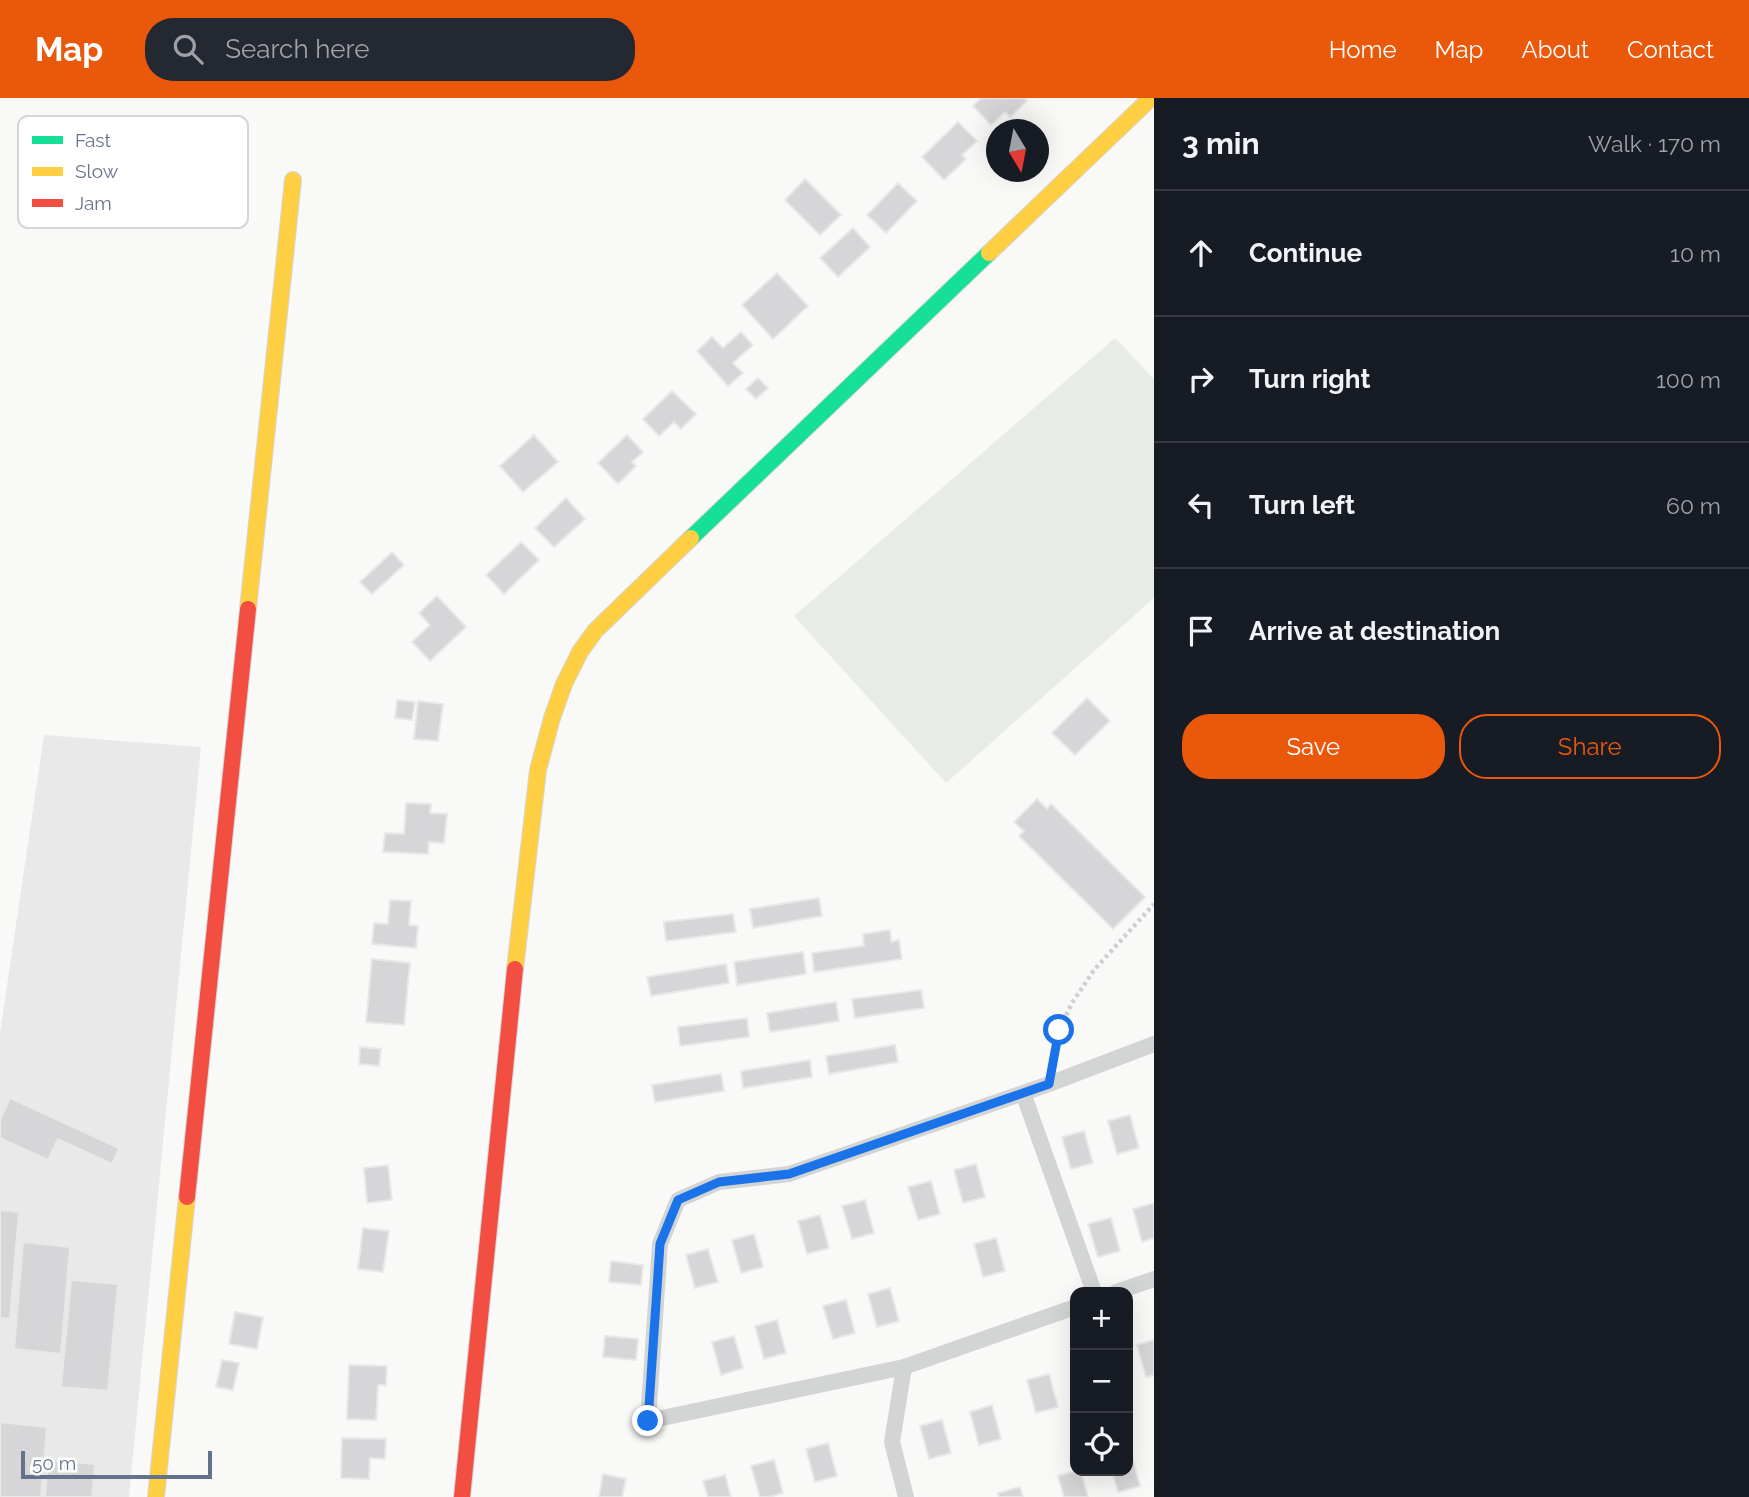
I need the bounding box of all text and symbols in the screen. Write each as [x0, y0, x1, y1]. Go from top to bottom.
search box [145, 18, 635, 81]
text: Map [35, 30, 103, 69]
icon: search [169, 30, 207, 68]
text: Search here [225, 34, 370, 64]
text: Home [1329, 35, 1397, 64]
text: Map [1435, 35, 1483, 64]
text: About [1521, 35, 1589, 64]
text: Contact [1627, 35, 1714, 64]
legend [18, 116, 248, 228]
north arrow [986, 119, 1049, 182]
text: 3 min [1182, 126, 1260, 161]
text: Fast [75, 129, 111, 151]
text: Walk · 170 m [1588, 130, 1721, 157]
text: Slow [75, 160, 119, 182]
text: Jam [75, 192, 112, 214]
icon: ahead [1182, 234, 1220, 272]
text: Continue [1249, 238, 1362, 268]
text: 10 m [1670, 240, 1721, 267]
icon: right [1182, 360, 1220, 398]
text: Turn right [1249, 364, 1370, 394]
text: 100 m [1656, 366, 1721, 393]
icon: left [1182, 486, 1220, 524]
text: Turn left [1249, 490, 1355, 520]
text: 60 m [1666, 492, 1721, 519]
icon: arrive [1182, 612, 1220, 650]
text: Arrive at destination [1249, 616, 1500, 646]
button: Save [1182, 714, 1445, 779]
button: Share [1459, 714, 1721, 779]
route start [1043, 1014, 1074, 1045]
map controls [1070, 1287, 1133, 1476]
button: + [1070, 1287, 1133, 1350]
button: − [1070, 1350, 1133, 1413]
route end [632, 1405, 663, 1436]
button: locate [1070, 1413, 1133, 1476]
scale bar [21, 1448, 212, 1480]
text: 50 m [32, 1452, 76, 1474]

